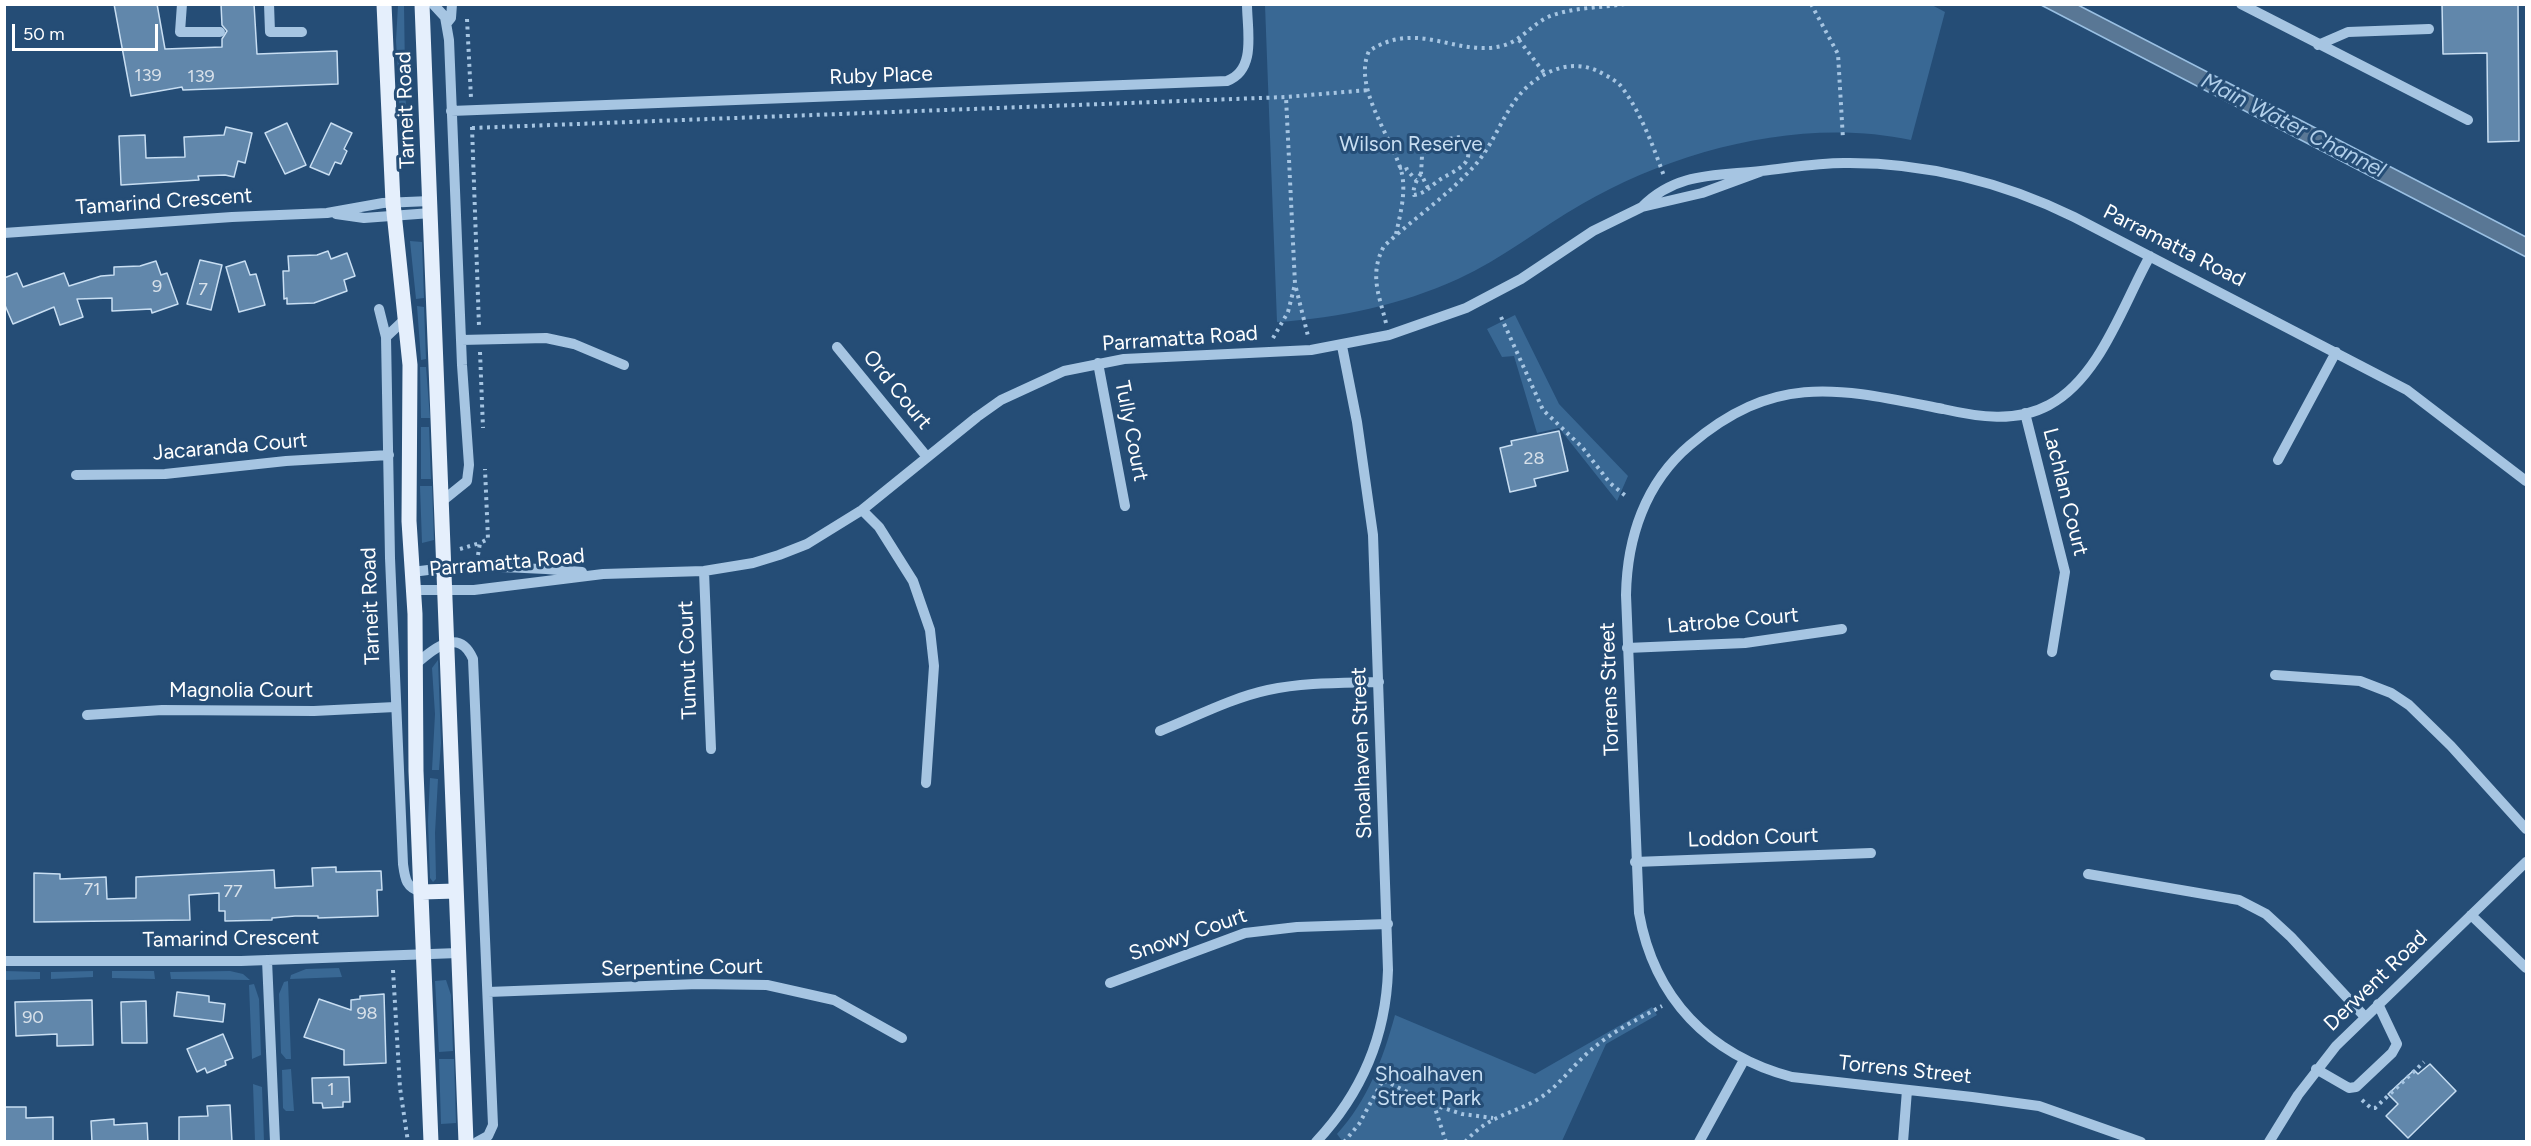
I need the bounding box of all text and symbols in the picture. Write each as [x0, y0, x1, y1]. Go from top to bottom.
scale bar [15, 12, 160, 50]
text: 50 m [23, 23, 65, 45]
street label: Tarneit Road [391, 51, 421, 169]
street label: Ruby Place [829, 62, 933, 90]
house number: 139 [134, 65, 162, 87]
house number: 139 [187, 66, 215, 88]
water label: Main Water Channel [2196, 68, 2390, 184]
park label: Wilson Reserve [1339, 132, 1483, 158]
street label: Tamarind Crescent [75, 183, 253, 221]
street label: Parramatta Road [2099, 199, 2249, 293]
house number: 9 [152, 276, 162, 298]
house number: 7 [198, 279, 208, 301]
street label: Parramatta Road [1101, 321, 1259, 357]
street label: Ord Court [857, 345, 937, 435]
street label: Tully Court [1109, 379, 1153, 483]
street label: Lachlan Court [2037, 425, 2093, 559]
street label: Jacaranda Court [151, 428, 309, 466]
house number: 28 [1523, 448, 1545, 470]
street label: Parramatta Road [428, 544, 586, 582]
street label: Tarneit Road [356, 547, 386, 665]
street label: Tumut Court [673, 600, 703, 720]
street label: Latrobe Court [1666, 603, 1800, 639]
street label: Torrens Street [1595, 622, 1625, 756]
street label: Shoalhaven Street [1346, 666, 1378, 840]
street label: Magnolia Court [169, 678, 313, 704]
street label: Loddon Court [1687, 823, 1819, 853]
house number: 71 [83, 879, 101, 901]
house number: 77 [223, 881, 243, 903]
street label: Snowy Court [1126, 903, 1250, 967]
street label: Tamarind Crescent [142, 925, 320, 953]
street label: Derwent Road [2319, 925, 2433, 1037]
street label: Serpentine Court [601, 954, 763, 982]
house number: 98 [356, 1003, 378, 1025]
house number: 90 [22, 1007, 44, 1029]
street label: Torrens Street [1837, 1050, 1973, 1090]
park label: Shoalhaven Street Park [1375, 1062, 1483, 1112]
house number: 1 [327, 1079, 335, 1101]

